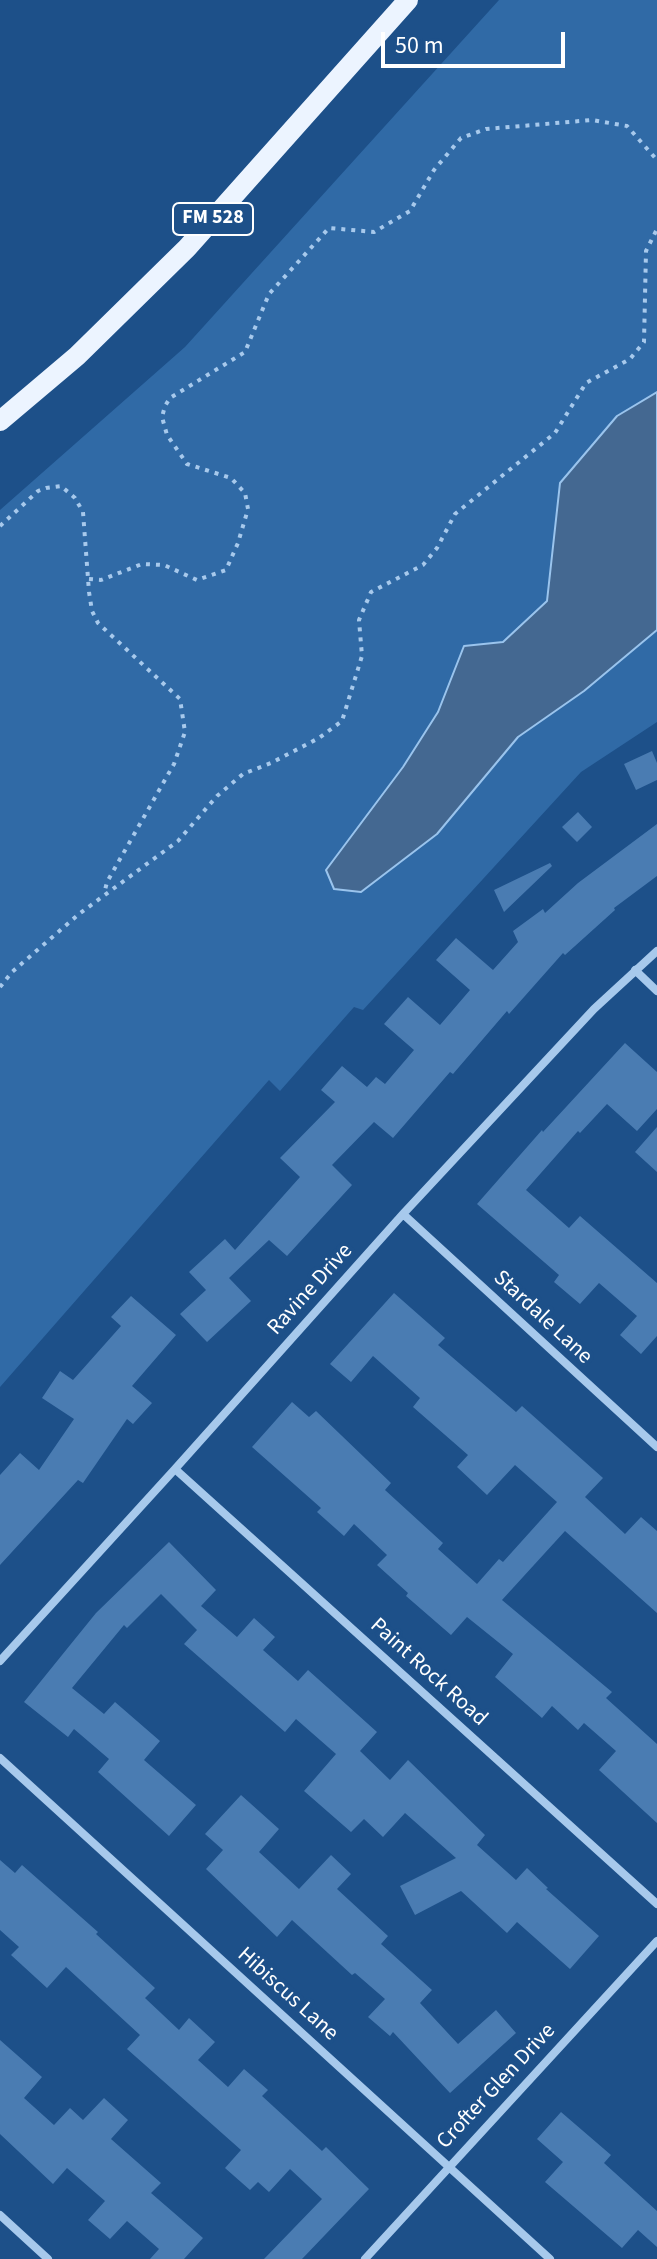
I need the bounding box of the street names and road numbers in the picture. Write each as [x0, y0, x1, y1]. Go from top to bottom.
road number: FM 528 [173, 203, 253, 235]
street label: Ravine Drive [263, 1239, 359, 1341]
street label: Stardale Lane [487, 1266, 597, 1370]
street label: Paint Rock Road [364, 1613, 492, 1733]
street label: Hibiscus Lane [231, 1943, 343, 2047]
street label: Crofter Glen Drive [432, 2019, 562, 2155]

